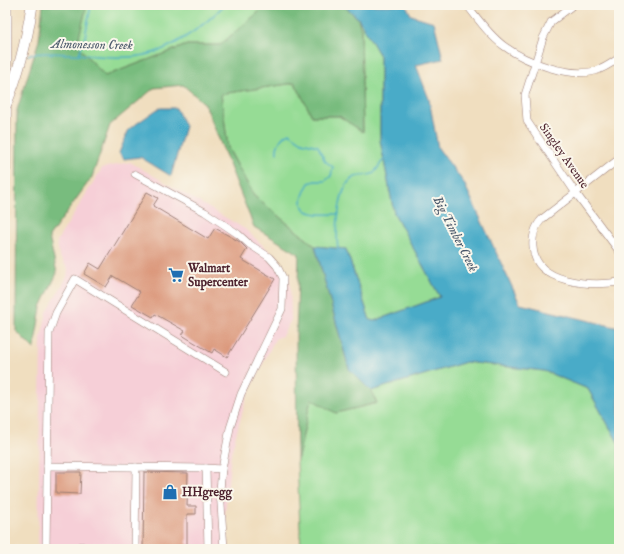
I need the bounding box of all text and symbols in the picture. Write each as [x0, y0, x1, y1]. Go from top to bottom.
water label: Almonesson Creek [49, 36, 134, 54]
street label: Singley Avenue [536, 120, 592, 192]
water label: Big Timber Creek [428, 193, 482, 276]
place label: Walmart Supercenter [187, 261, 248, 291]
supermarket icon: Walmart Supercenter [167, 266, 185, 284]
shop icon: HHgregg [161, 483, 179, 501]
place label: HHgregg [182, 485, 233, 501]

